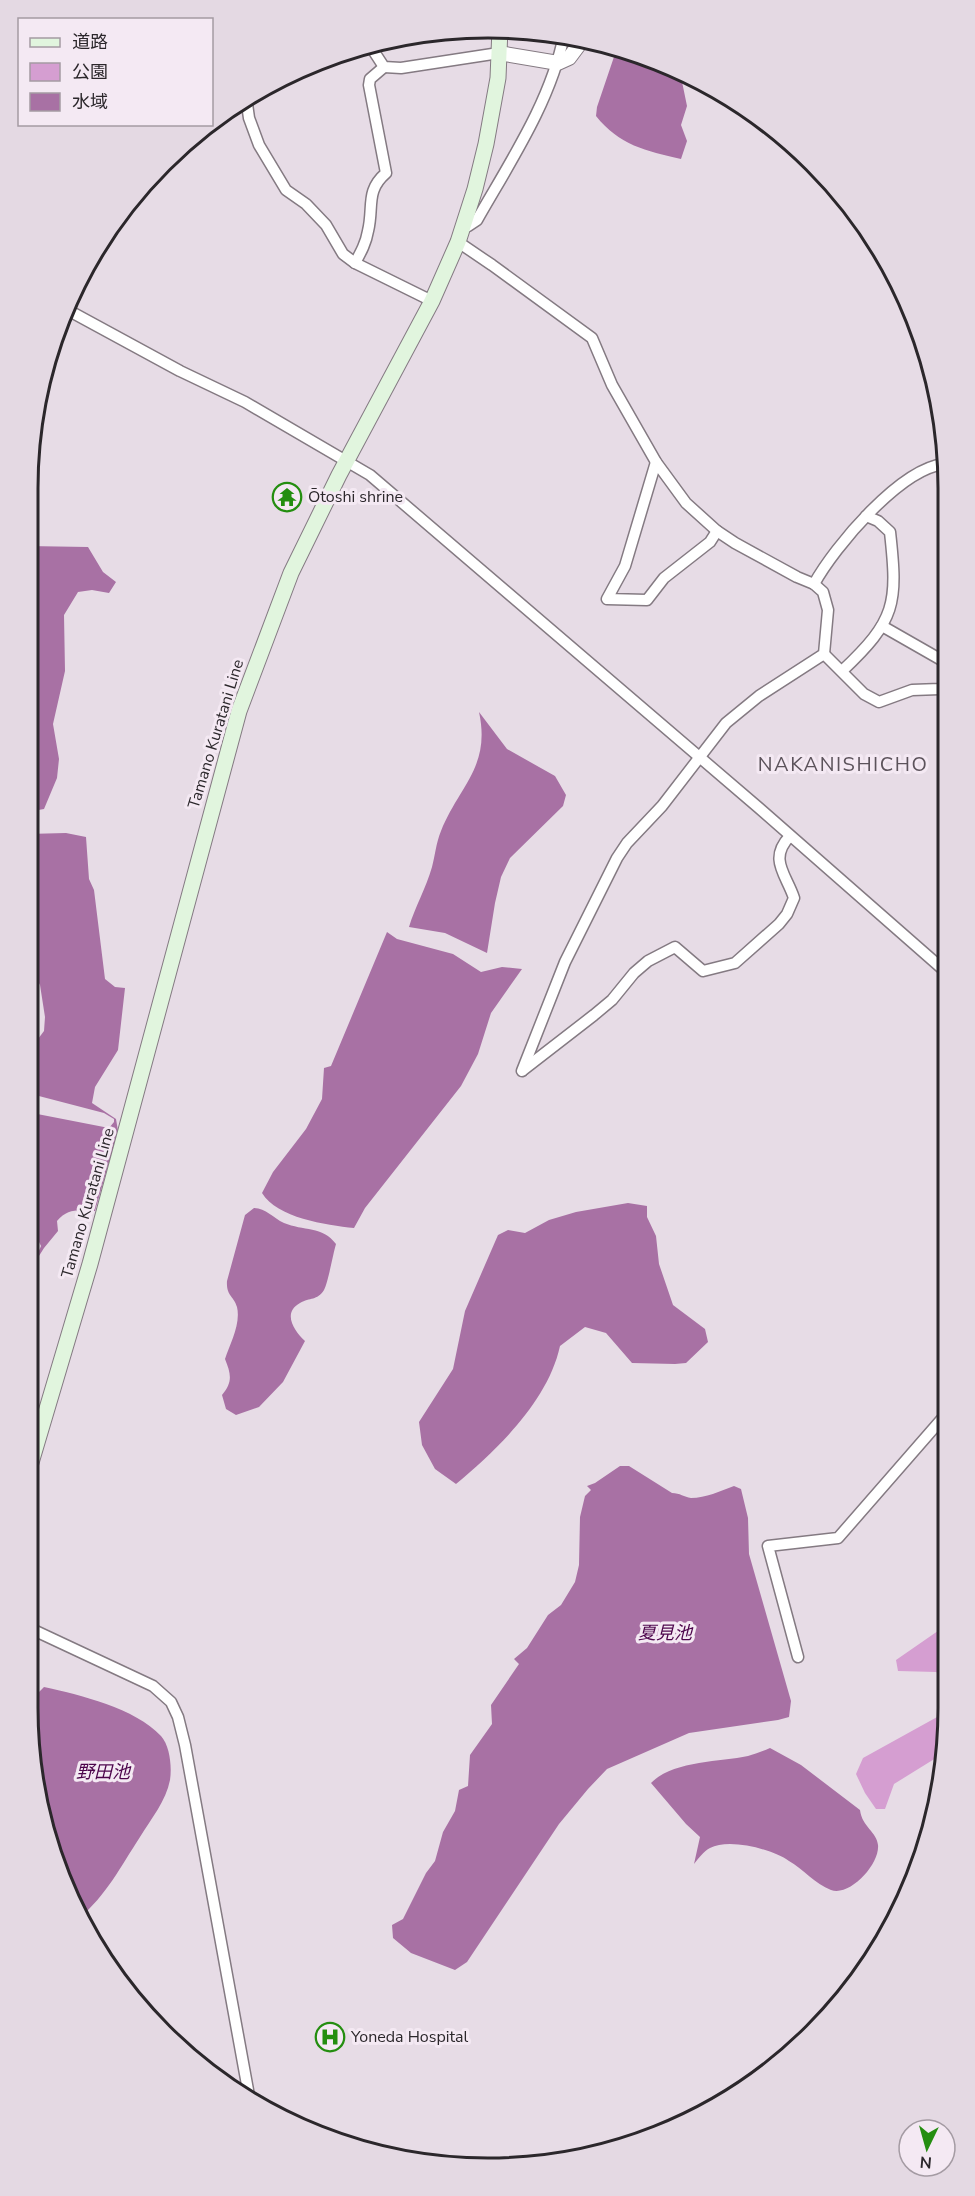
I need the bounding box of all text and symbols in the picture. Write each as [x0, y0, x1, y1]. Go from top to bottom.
legend [18, 18, 213, 126]
text: 道路 [72, 30, 108, 54]
text: 公園 [72, 60, 108, 84]
text: 水域 [72, 90, 108, 114]
temple icon: Ōtoshi shrine [271, 481, 303, 513]
place label: Ōtoshi shrine [308, 486, 403, 508]
street label: Tamano Kuratani Line [183, 657, 249, 811]
district label: NAKANISHICHO [758, 751, 928, 778]
street label: Tamano Kuratani Line [56, 1125, 120, 1281]
water label: 夏見池 [638, 1621, 694, 1645]
water label: 野田池 [76, 1760, 132, 1784]
hospital icon: Yoneda Hospital [314, 2021, 346, 2053]
place label: Yoneda Hospital [350, 2026, 469, 2048]
north arrow [897, 2118, 957, 2178]
text: N [919, 2150, 933, 2173]

